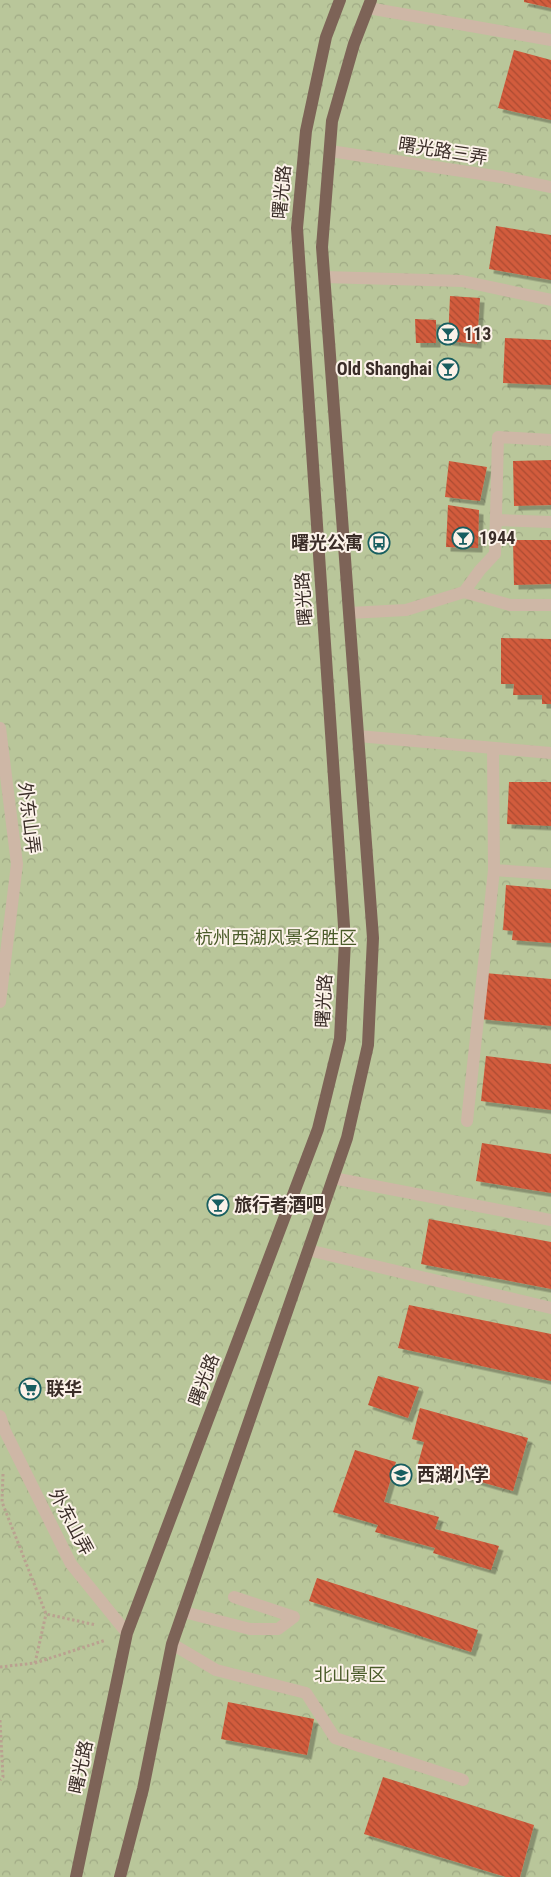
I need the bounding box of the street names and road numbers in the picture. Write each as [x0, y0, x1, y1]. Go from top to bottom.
street label: 曙光路三弄 [397, 133, 489, 168]
street label: 曙光路 [269, 164, 294, 220]
street label: 曙光路 [291, 571, 316, 627]
street label: 外东山弄 [15, 781, 44, 855]
street label: 曙光路 [312, 973, 335, 1028]
street label: 曙光路 [184, 1351, 223, 1409]
street label: 外东山弄 [45, 1485, 98, 1558]
street label: 曙光路 [65, 1738, 96, 1795]

